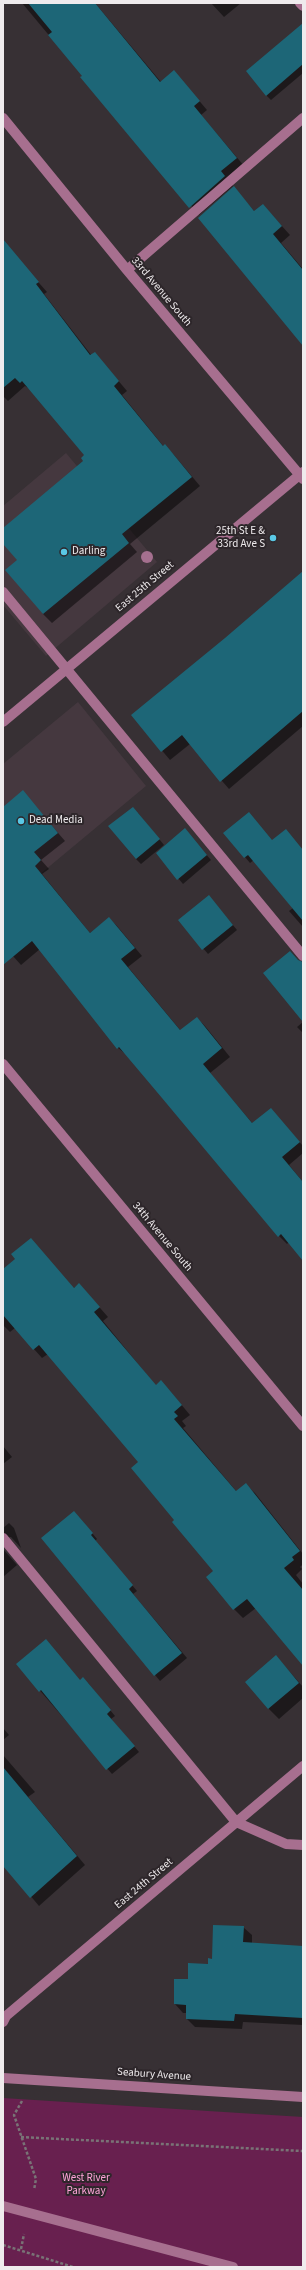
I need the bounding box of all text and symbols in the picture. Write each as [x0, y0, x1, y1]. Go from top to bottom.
street label: 33rd Avenue South [128, 255, 194, 329]
place label: 25th St E & 33rd Ave S [216, 525, 265, 551]
marker: 25th St E & 33rd Ave S [268, 533, 278, 543]
place label: Darling [72, 545, 105, 559]
marker: Darling [59, 547, 69, 557]
street label: East 25th Street [113, 559, 177, 615]
place label: Dead Media [29, 814, 83, 828]
marker: Dead Media [16, 816, 26, 826]
street label: 34th Avenue South [129, 1200, 195, 1274]
street label: East 24th Street [112, 1856, 176, 1912]
street label: Seabury Avenue [117, 2066, 191, 2084]
park label: West River Parkway [62, 2172, 110, 2198]

